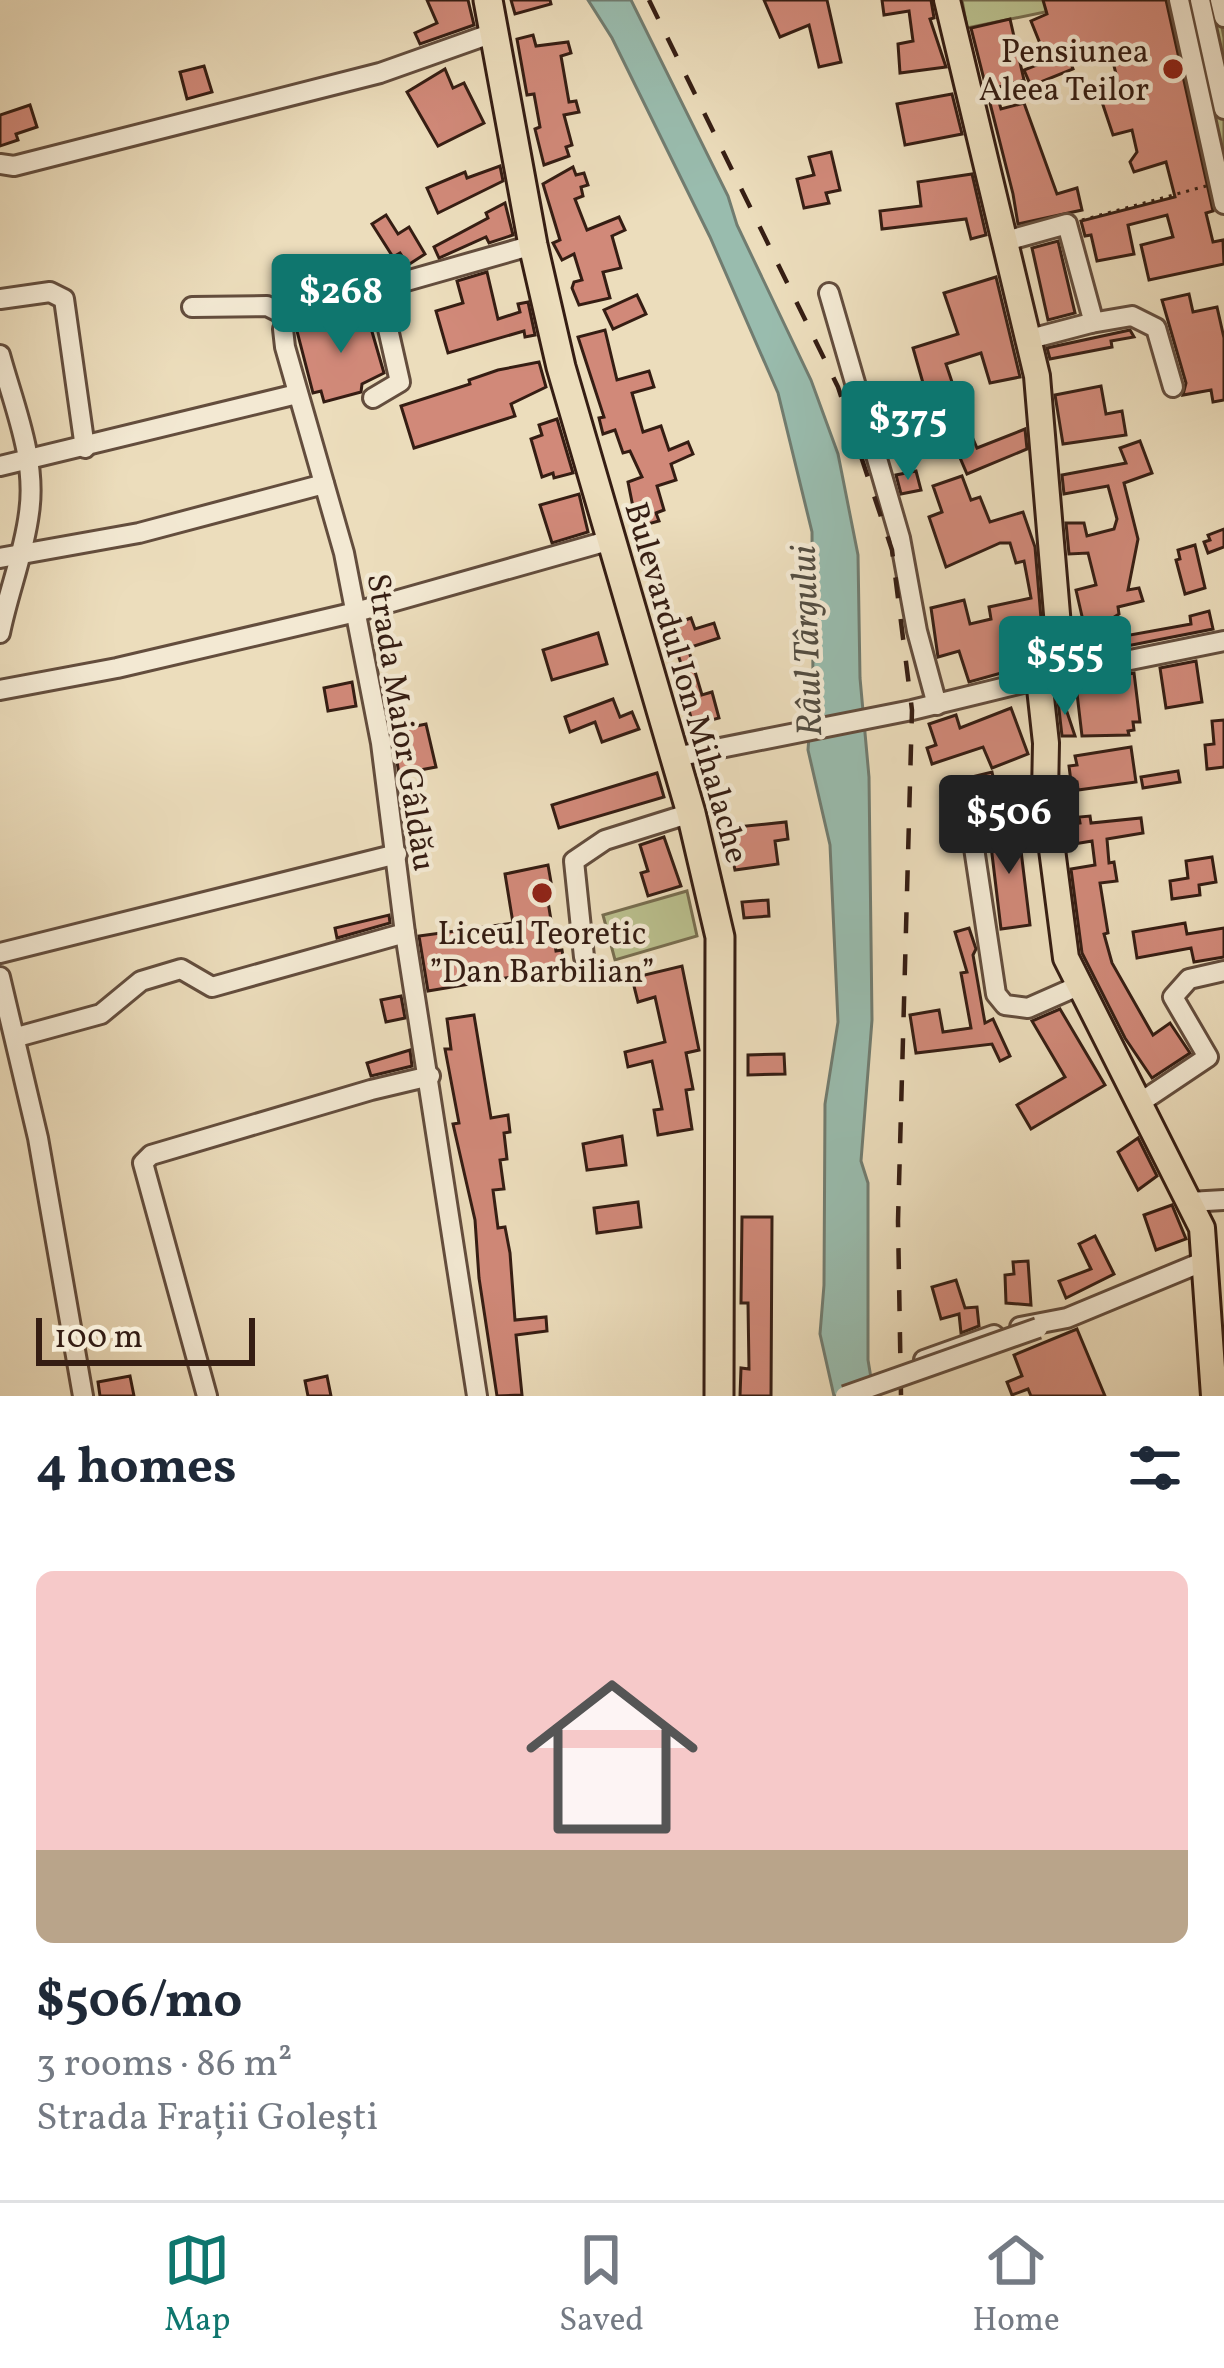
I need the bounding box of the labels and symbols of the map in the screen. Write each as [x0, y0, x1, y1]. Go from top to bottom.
place label: Pensiunea Aleea Teilor [979, 31, 1149, 115]
marker: Pensiunea Aleea Teilor [1160, 56, 1186, 82]
pin: $268 [270, 254, 412, 356]
pin: $375 [837, 381, 979, 483]
street label: Bulevardul Ion Mihalache [611, 497, 758, 869]
water label: Râul Târgului [781, 544, 837, 737]
street label: Strada Maior Gâldău [353, 570, 445, 875]
pin: $555 [994, 616, 1136, 718]
pin: $506 [938, 775, 1080, 877]
marker: Liceul Teoretic ”Dan Barbilian” [529, 880, 555, 906]
place label: Liceul Teoretic ”Dan Barbilian” [429, 913, 655, 997]
scale bar [36, 1312, 255, 1365]

